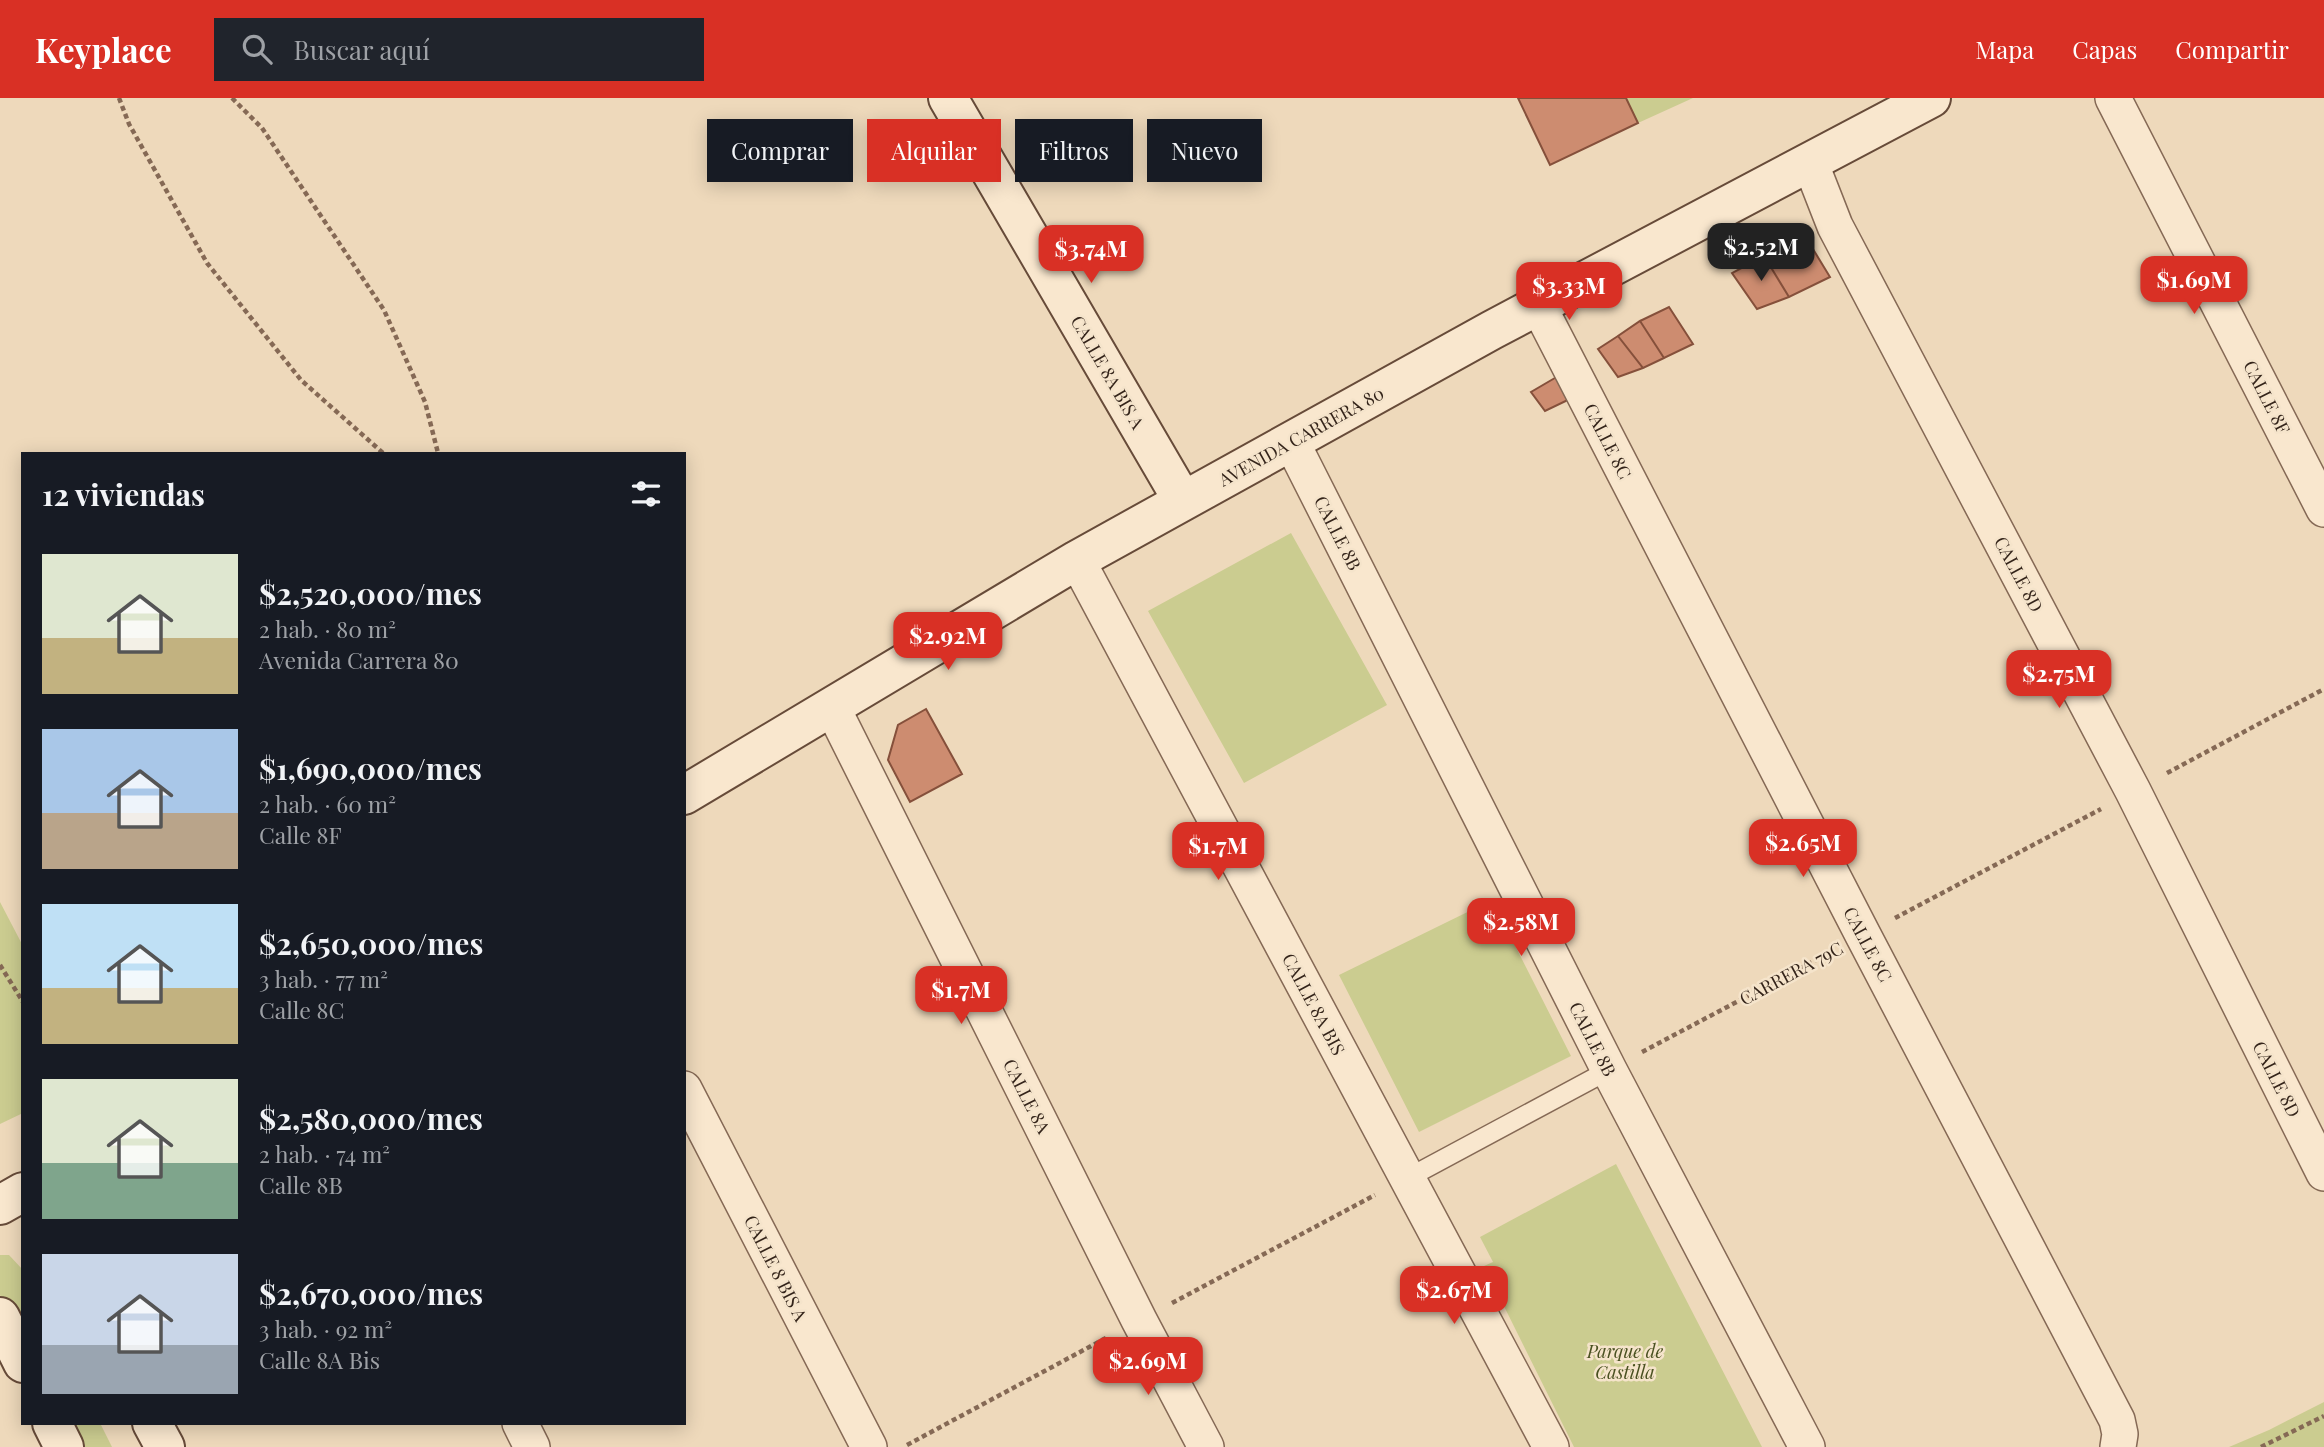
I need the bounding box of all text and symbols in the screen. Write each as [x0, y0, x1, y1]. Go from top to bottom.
search box [214, 18, 704, 81]
text: Keyplace [35, 27, 172, 71]
icon: search [238, 30, 276, 68]
text: Buscar aquí [294, 32, 430, 67]
text: Mapa [1976, 33, 2034, 65]
text: Capas [2072, 33, 2137, 65]
text: Compartir [2175, 33, 2289, 65]
chip: Comprar [707, 119, 853, 182]
chip: Alquilar [867, 119, 1001, 182]
chip: Filtros [1015, 119, 1133, 182]
chip: Nuevo [1147, 119, 1262, 182]
pin: $2.52M [1704, 223, 1818, 283]
pin: $3.74M [1034, 226, 1148, 285]
text: $2.52M [1723, 230, 1799, 261]
text: $3.74M [1055, 232, 1127, 263]
pin: $1.69M [2137, 256, 2251, 316]
pin: $3.33M [1512, 262, 1626, 322]
text: $1.69M [2156, 263, 2232, 294]
text: $3.33M [1532, 269, 1606, 300]
street label: CALLE 8A BIS A [1066, 311, 1151, 434]
street label: CALLE 8F [2238, 356, 2296, 438]
street label: AVENIDA CARRERA 80 [1213, 381, 1388, 492]
street label: CALLE 8C [1579, 399, 1637, 483]
text: 12 viviendas [42, 474, 205, 514]
icon: filters [627, 475, 665, 513]
street label: CALLE 8B [1309, 492, 1367, 574]
street label: CALLE 8D [1989, 532, 2049, 616]
text: $2,520,000/mes [259, 573, 482, 613]
icon: home [98, 582, 182, 666]
pin: $2.92M [891, 612, 1005, 672]
text: 2 hab. · 80 m² [259, 613, 396, 644]
text: $2.92M [909, 619, 987, 650]
text: Avenida Carrera 80 [259, 644, 459, 675]
pin: $2.75M [2002, 650, 2116, 710]
text: $2.75M [2022, 657, 2096, 688]
text: $1,690,000/mes [259, 748, 482, 788]
icon: home [98, 757, 182, 841]
text: 2 hab. · 60 m² [259, 788, 396, 819]
text: Calle 8F [259, 819, 342, 850]
pin: $2.65M [1746, 820, 1860, 879]
pin: $1.7M [1169, 822, 1267, 882]
text: $2.65M [1765, 826, 1841, 857]
text: $1.7M [1188, 829, 1248, 860]
pin: $2.58M [1464, 898, 1578, 958]
street label: CALLE 8C [1838, 902, 1898, 986]
text: $2.58M [1483, 905, 1559, 936]
text: $2,650,000/mes [259, 923, 483, 963]
icon: home [98, 932, 182, 1016]
street label: CARRERA 79C [1735, 936, 1847, 1010]
street label: CALLE 8A BIS [1277, 949, 1351, 1059]
text: 3 hab. · 77 m² [259, 963, 388, 994]
pin: $1.7M [912, 967, 1010, 1026]
text: $1.7M [931, 973, 991, 1004]
text: Calle 8C [259, 994, 344, 1025]
street label: CALLE 8B [1564, 998, 1622, 1080]
street label: CALLE 8D [2248, 1037, 2306, 1121]
street label: CALLE 8A [998, 1055, 1056, 1138]
text: $2,580,000/mes [259, 1098, 483, 1138]
icon: home [98, 1107, 182, 1191]
text: 2 hab. · 74 m² [259, 1138, 390, 1169]
text: Calle 8B [259, 1169, 343, 1200]
street label: CALLE 8 BIS A [739, 1211, 813, 1326]
pin: $2.67M [1397, 1266, 1511, 1326]
text: $2,670,000/mes [259, 1273, 483, 1313]
text: $2.67M [1416, 1273, 1492, 1304]
icon: home [98, 1282, 182, 1366]
text: 3 hab. · 92 m² [259, 1313, 392, 1344]
pin: $2.69M [1091, 1338, 1205, 1397]
park label: Parque de Castilla [1586, 1339, 1663, 1384]
text: Calle 8A Bis [259, 1344, 380, 1375]
text: $2.69M [1109, 1344, 1187, 1375]

